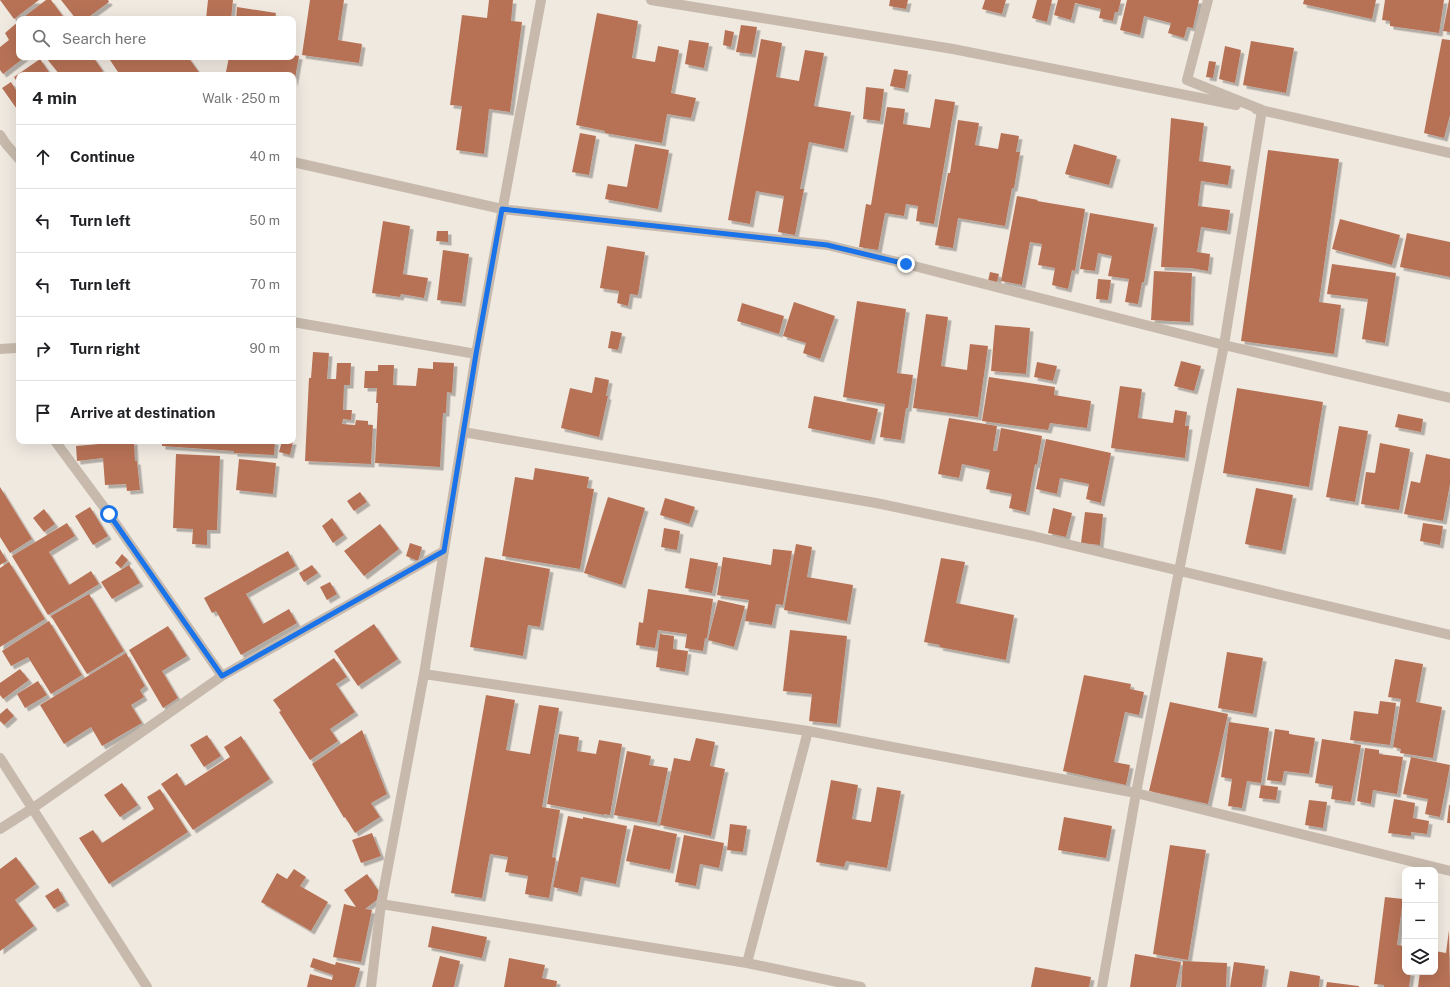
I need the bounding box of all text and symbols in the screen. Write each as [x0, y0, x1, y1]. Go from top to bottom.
search box [16, 16, 296, 60]
icon: search [30, 27, 52, 49]
text: Search here [62, 30, 146, 47]
text: 4 min [32, 88, 77, 108]
text: Walk · 250 m [202, 91, 280, 106]
icon: ahead [32, 146, 54, 168]
text: Continue [70, 148, 135, 165]
text: 40 m [249, 149, 280, 164]
icon: left [32, 210, 54, 232]
text: Turn left [70, 212, 131, 229]
text: 50 m [249, 213, 280, 228]
route end [897, 255, 915, 273]
icon: left [32, 274, 54, 296]
text: Turn left [70, 276, 131, 293]
text: 70 m [250, 277, 280, 292]
icon: right [32, 338, 54, 360]
text: Turn right [70, 340, 140, 357]
text: 90 m [250, 341, 280, 356]
icon: arrive [32, 402, 54, 424]
text: Arrive at destination [70, 404, 215, 421]
route start [100, 505, 118, 523]
map controls [1402, 867, 1438, 975]
button: + [1402, 867, 1438, 903]
button: − [1402, 903, 1438, 939]
button: layers [1402, 939, 1438, 975]

